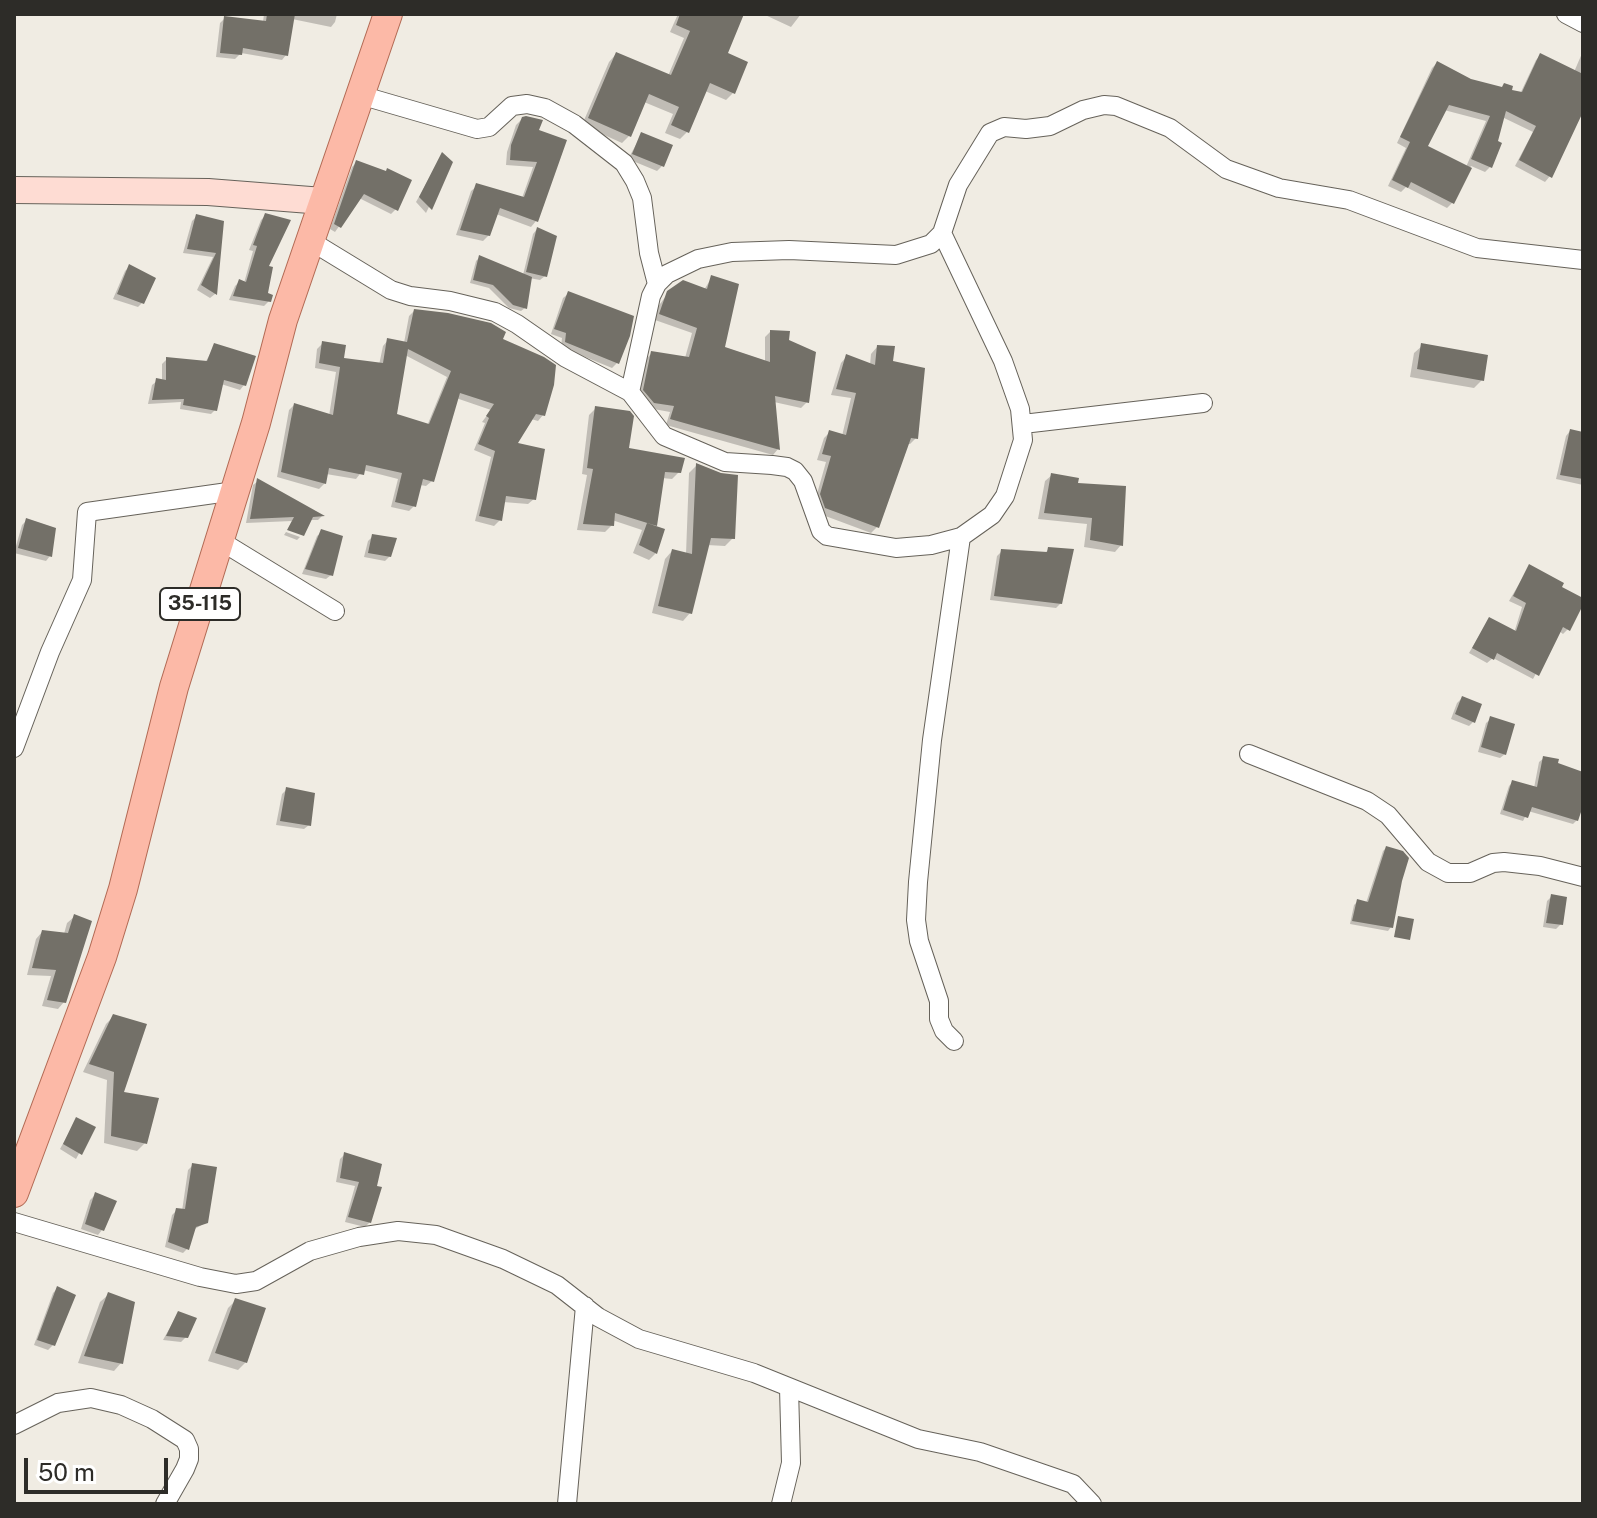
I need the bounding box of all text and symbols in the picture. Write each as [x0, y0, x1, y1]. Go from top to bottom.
road number: 35-115 [160, 588, 240, 620]
scale bar [28, 1442, 172, 1492]
text: 50 m [38, 1458, 95, 1486]

